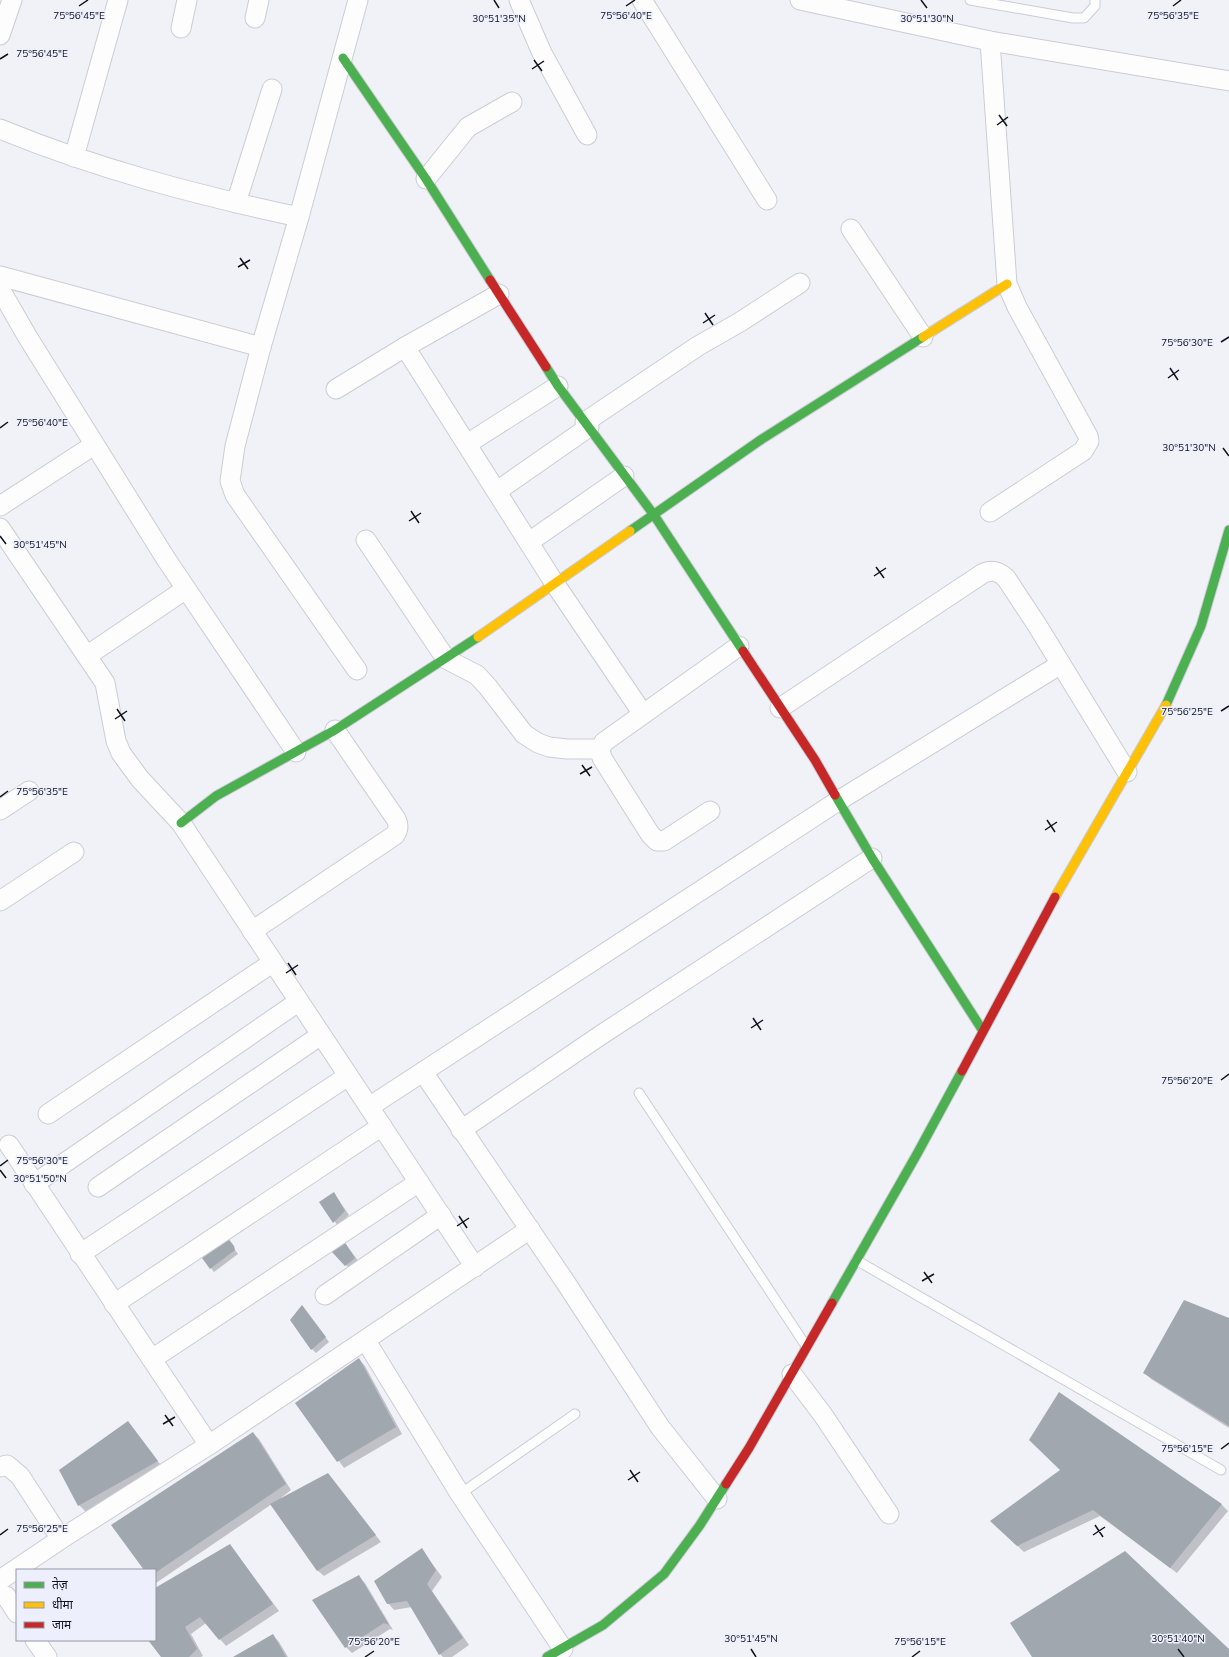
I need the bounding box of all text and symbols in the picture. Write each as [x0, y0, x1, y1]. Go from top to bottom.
text: 75°56'45"E [53, 9, 105, 22]
text: 75°56'40"E [600, 9, 652, 22]
text: 75°56'35"E [1147, 9, 1199, 22]
text: 30°51'35"N [472, 12, 526, 25]
text: 30°51'30"N [900, 12, 954, 25]
text: 75°56'45"E [16, 47, 68, 60]
text: 75°56'30"E [1161, 336, 1213, 349]
text: 75°56'40"E [16, 416, 68, 429]
text: 30°51'30"N [1162, 441, 1216, 454]
text: 30°51'45"N [13, 538, 67, 551]
text: 75°56'25"E [1161, 705, 1213, 718]
text: 75°56'35"E [16, 785, 68, 798]
text: 75°56'20"E [1161, 1074, 1213, 1087]
text: 75°56'30"E [16, 1154, 68, 1167]
text: 30°51'50"N [13, 1172, 67, 1185]
text: 75°56'15"E [1161, 1442, 1213, 1455]
text: 75°56'25"E [16, 1522, 68, 1535]
legend [16, 1569, 156, 1641]
text: तेज़ [52, 1577, 69, 1592]
text: धीमा [52, 1597, 74, 1612]
text: जाम [52, 1617, 72, 1632]
text: 30°51'45"N [724, 1632, 778, 1645]
text: 30°51'40"N [1151, 1632, 1205, 1645]
text: 75°56'20"E [348, 1635, 400, 1648]
text: 75°56'15"E [894, 1635, 946, 1648]

